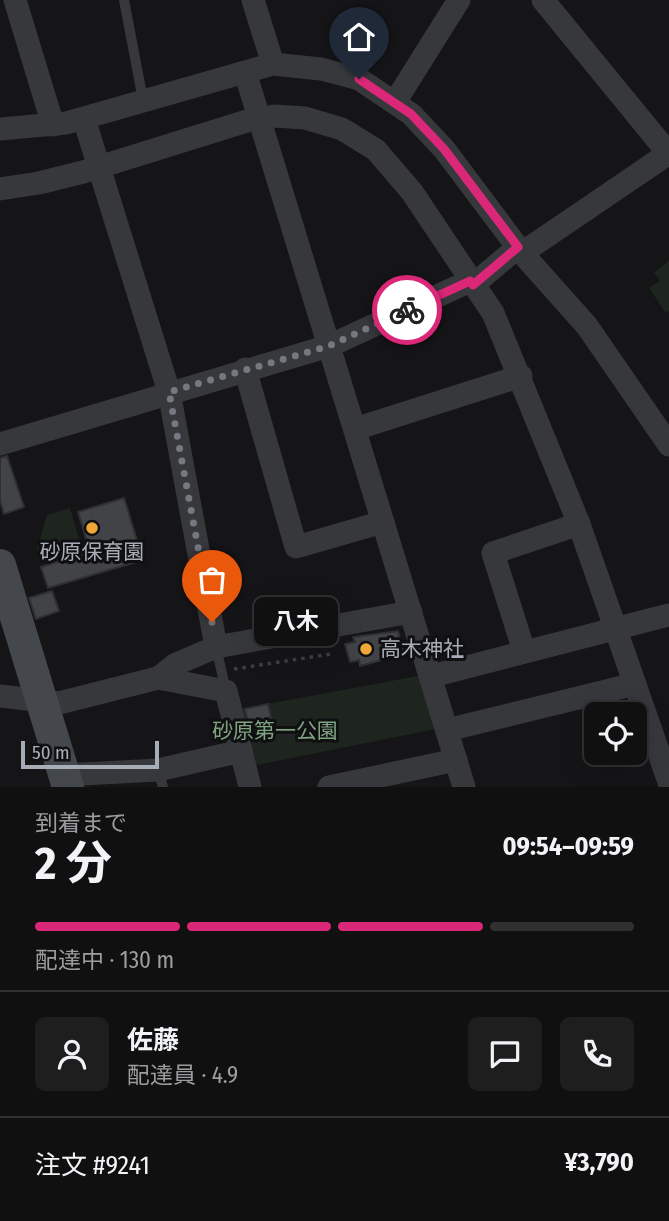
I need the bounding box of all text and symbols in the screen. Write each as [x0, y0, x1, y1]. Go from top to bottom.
pin [329, 7, 389, 79]
icon: home [340, 18, 378, 56]
courier [372, 275, 442, 345]
icon: bike [388, 291, 426, 329]
marker: 砂原保育園 [84, 520, 100, 536]
place label: 砂原保育園 [40, 539, 145, 565]
pin [182, 550, 242, 622]
icon: bag [193, 561, 231, 599]
callout: 八木 [254, 598, 338, 646]
text: 八木 [273, 607, 319, 635]
place label: 高木神社 [380, 636, 464, 662]
marker: 高木神社 [358, 641, 374, 657]
map controls [584, 702, 647, 765]
button: locate [584, 702, 647, 765]
park label: 砂原第一公園 [212, 718, 338, 744]
scale bar [21, 738, 159, 770]
text: 50 m [32, 741, 70, 764]
text: 到着まで [35, 809, 127, 837]
text: 09:54–09:59 [503, 831, 634, 862]
text: 2 分 [35, 836, 112, 891]
text: 配達中 · 130 m [35, 946, 174, 974]
button: person [35, 1017, 109, 1091]
button: chat [468, 1017, 542, 1091]
button: phone [560, 1017, 634, 1091]
text: 佐藤 [127, 1025, 179, 1056]
text: 配達員 · 4.9 [127, 1061, 238, 1089]
text: ¥3,790 [564, 1147, 634, 1178]
text: 注文 #9241 [35, 1150, 150, 1181]

